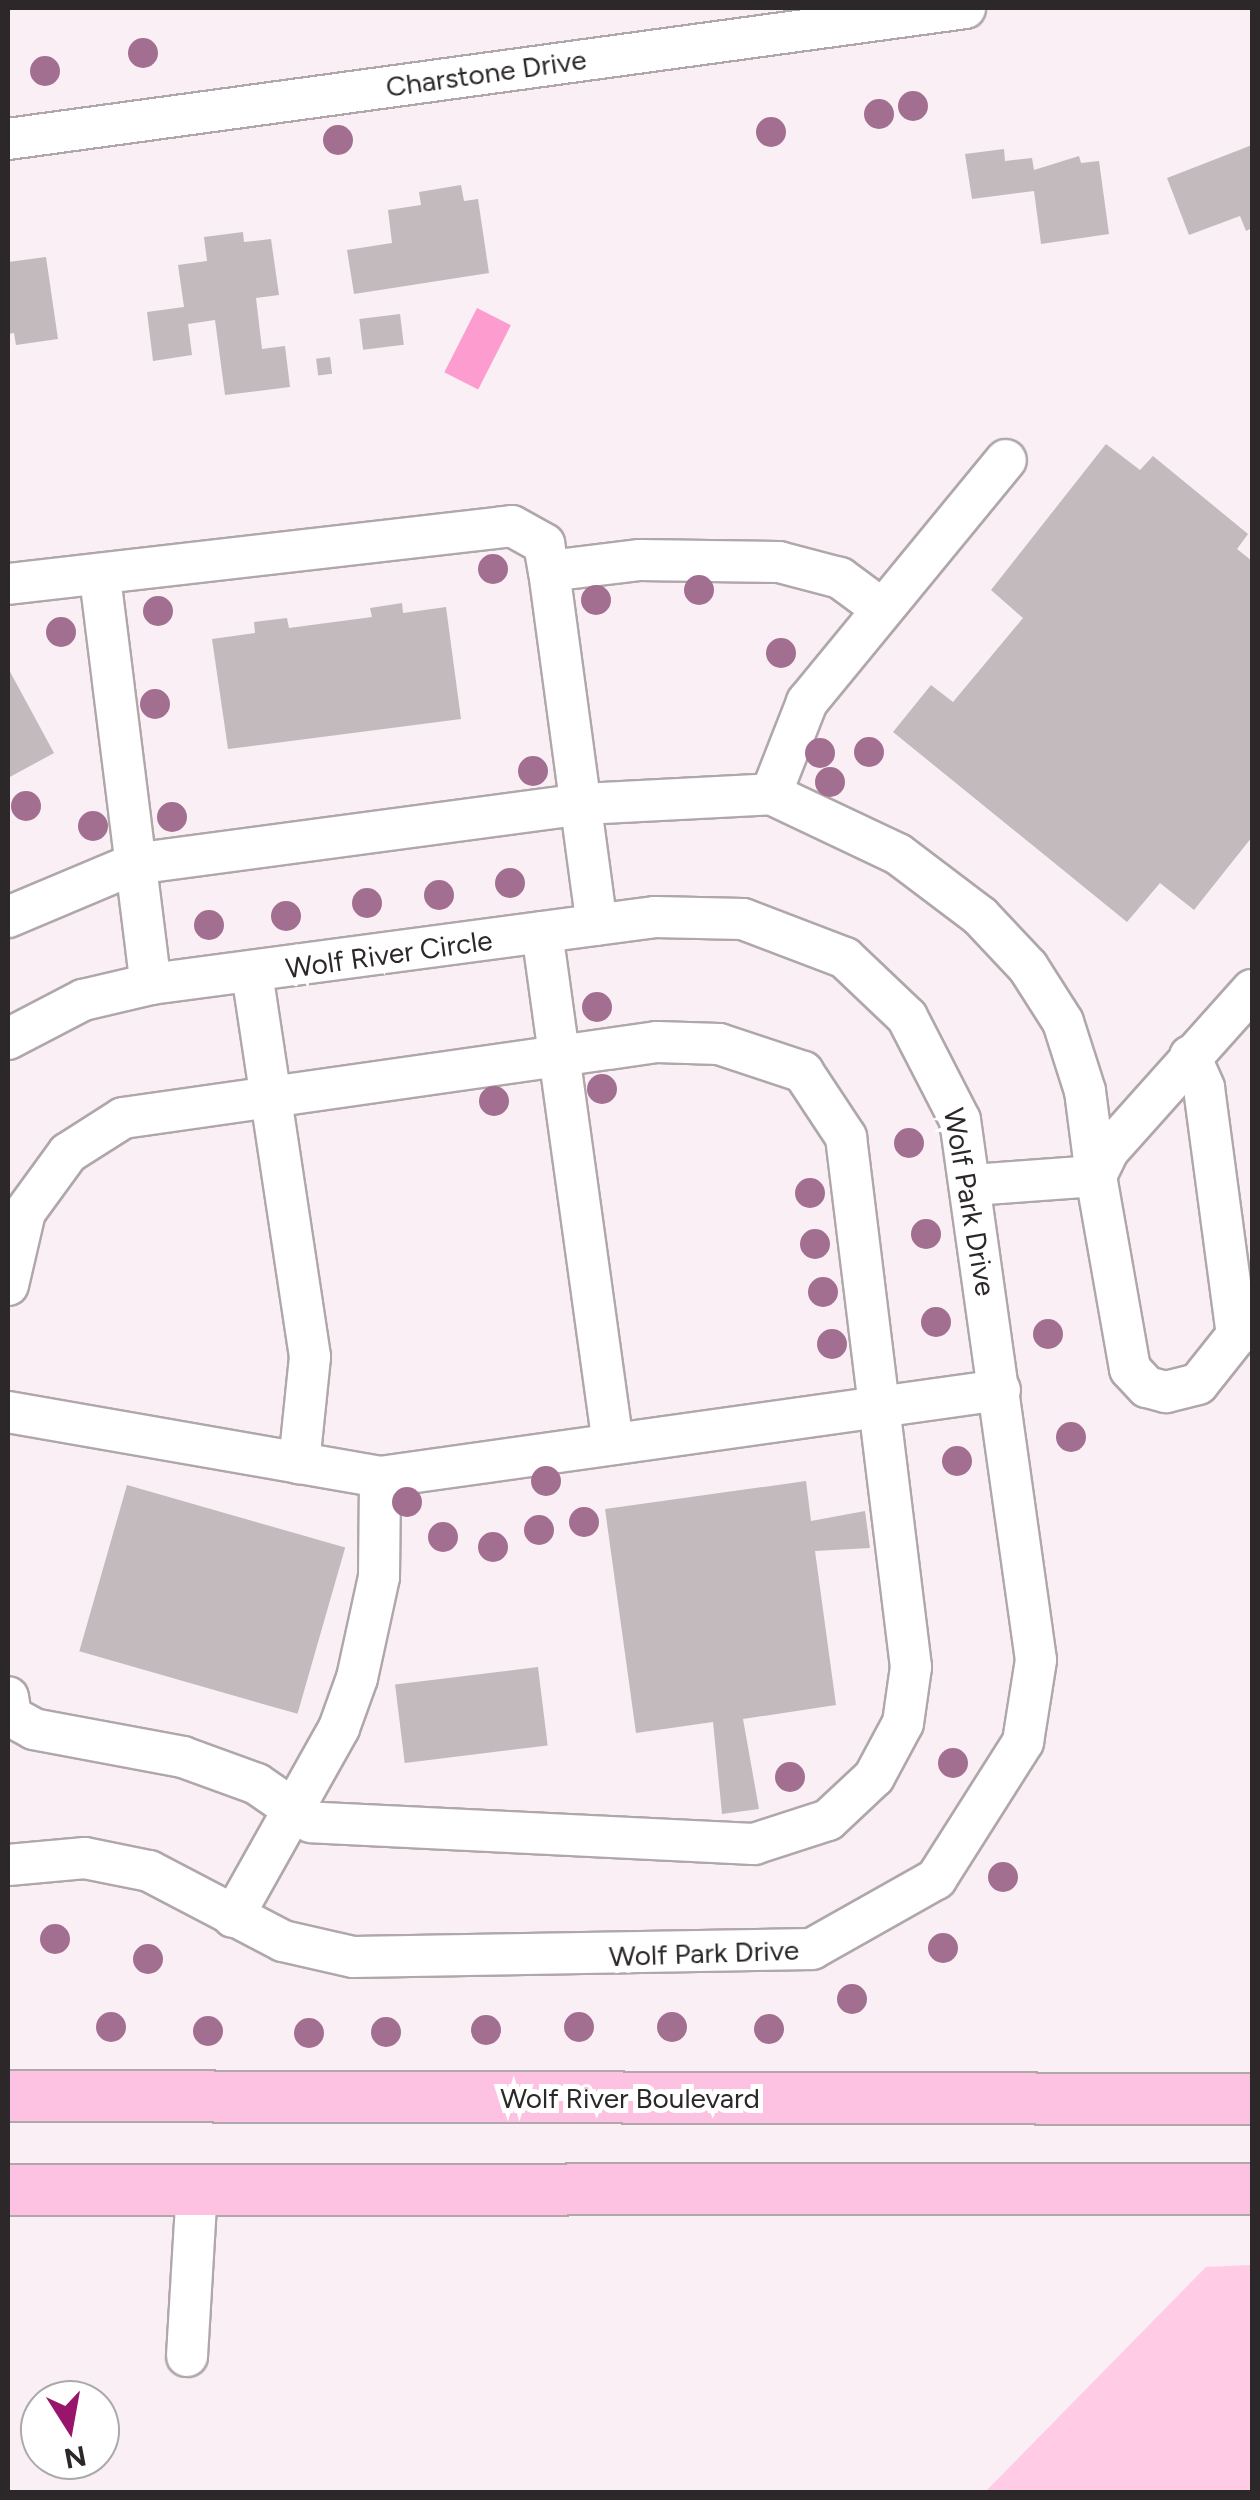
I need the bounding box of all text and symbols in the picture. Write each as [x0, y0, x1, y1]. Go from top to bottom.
street label: Charstone Drive [384, 42, 588, 104]
street label: Wolf River Circle [284, 923, 494, 985]
street label: Wolf Park Drive [937, 1105, 1003, 1299]
street label: Wolf Park Drive [608, 1933, 800, 1973]
street label: Wolf River Boulevard [500, 2081, 760, 2115]
north arrow [20, 2380, 120, 2480]
text: N [61, 2439, 89, 2476]

